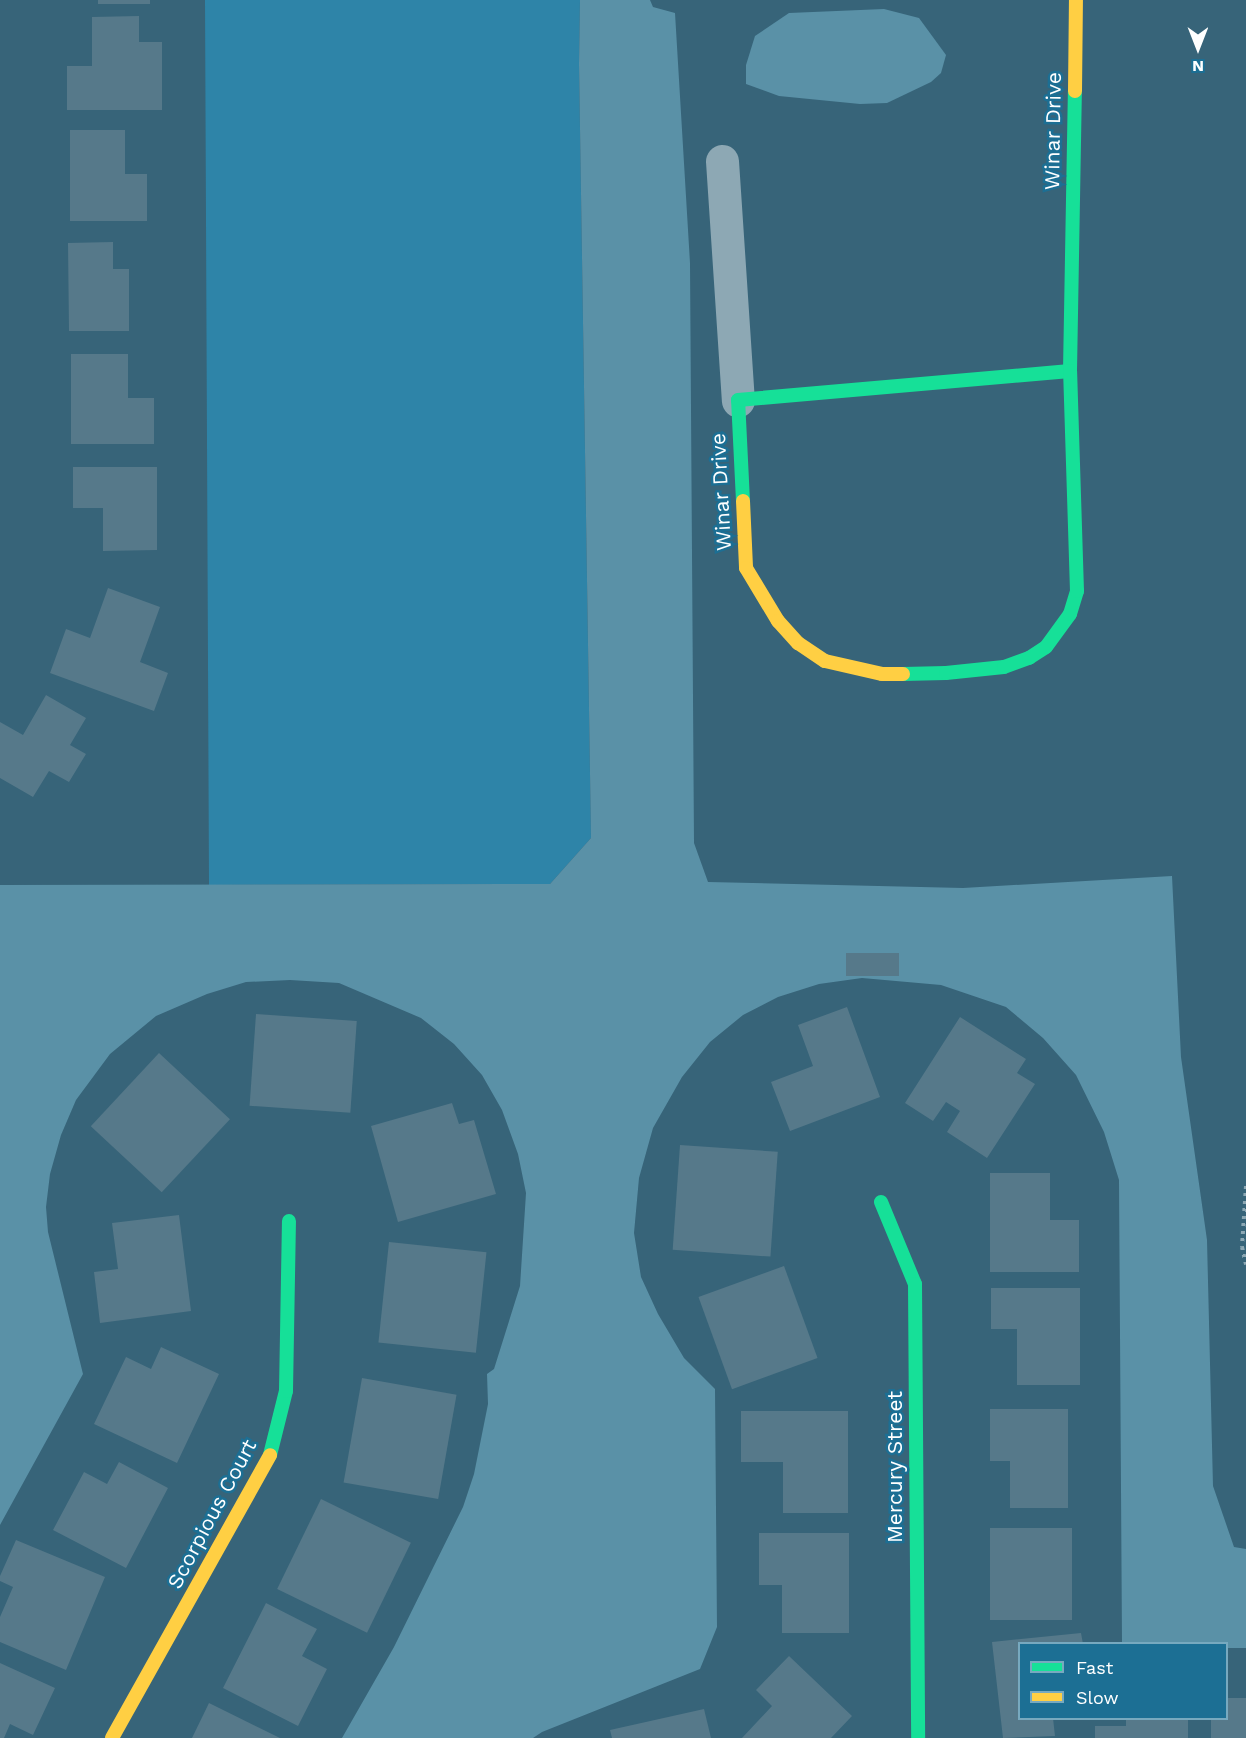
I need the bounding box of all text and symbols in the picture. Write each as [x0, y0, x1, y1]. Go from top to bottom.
north arrow [1168, 18, 1228, 78]
text: N [1192, 57, 1204, 76]
street label: Winar Drive [1039, 71, 1067, 191]
street label: Winar Drive [705, 432, 737, 552]
street label: Mercury Street [882, 1391, 908, 1543]
street label: Scorpious Court [162, 1435, 262, 1593]
legend [1018, 1642, 1228, 1720]
text: Fast [1076, 1657, 1113, 1678]
text: Slow [1076, 1687, 1119, 1708]

